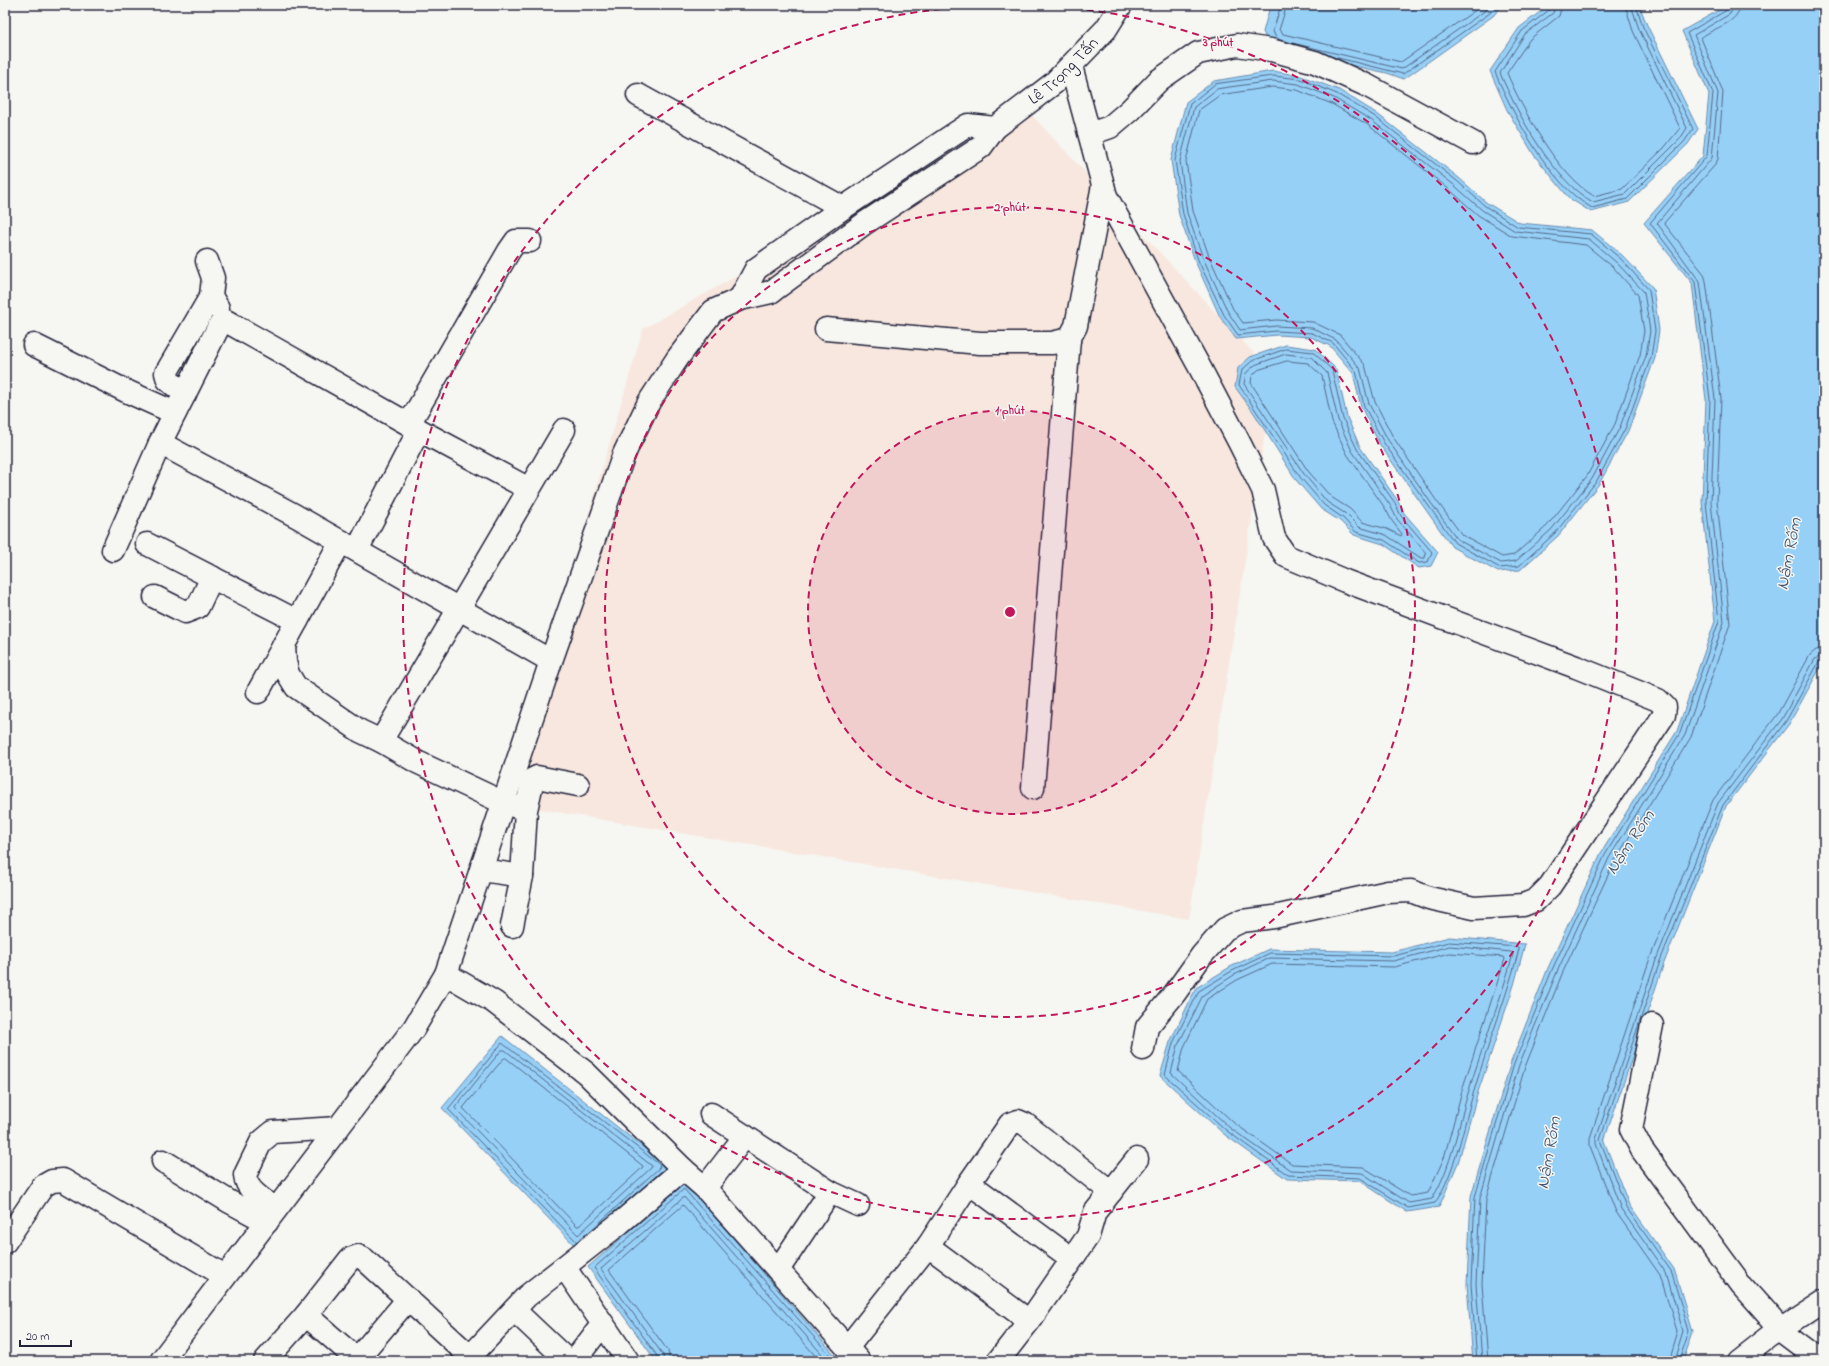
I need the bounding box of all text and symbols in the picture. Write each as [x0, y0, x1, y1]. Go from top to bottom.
street label: Lê Trọng Tấn [1023, 31, 1104, 111]
text: 3 phút [1202, 34, 1234, 52]
text: 2 phút [993, 199, 1027, 217]
text: 1 phút [995, 402, 1026, 420]
water label: Nậm Rốm [1770, 515, 1810, 592]
centre of rings [1003, 605, 1017, 619]
water label: Nậm Rốm [1600, 805, 1663, 881]
water label: Nậm Rốm [1531, 1114, 1569, 1191]
scale bar [20, 1322, 71, 1348]
text: 20 m [26, 1328, 49, 1346]

